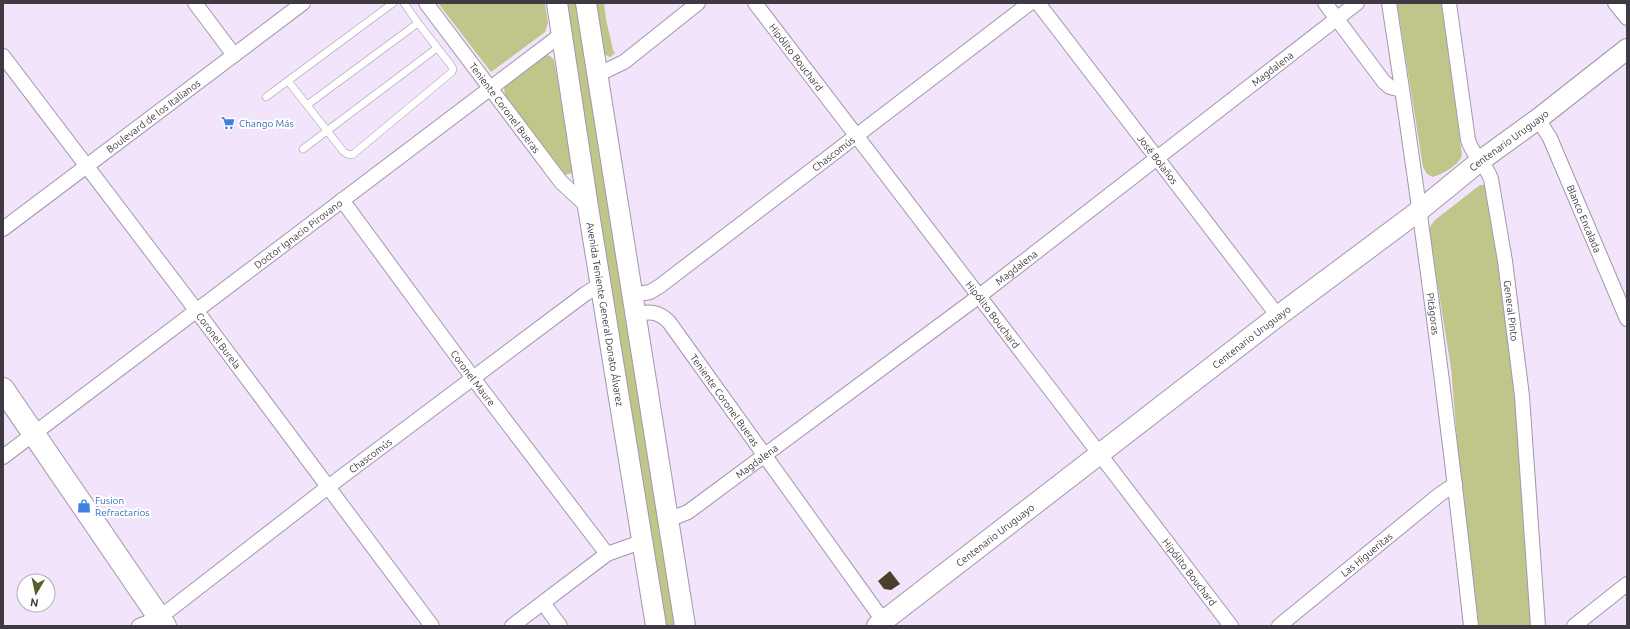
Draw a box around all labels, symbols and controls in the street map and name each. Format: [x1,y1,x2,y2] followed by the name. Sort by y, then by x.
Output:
[767,21,825,93] street label: Hipólito Bouchard
[1249,49,1295,88] street label: Magdalena
[467,60,543,155] street label: Teniente Coronel Bueras
[104,77,202,155] street label: Boulevard de los Italianos
[1467,107,1551,173] street label: Centenario Uruguayo
[220,115,236,131] supermarket icon: Chango Más
[239,118,294,129] place label: Chango Más
[1136,133,1180,186] street label: José Bolaños
[810,134,857,173] street label: Chascomús
[1565,183,1604,254] street label: Blanco Encalada
[252,197,344,271] street label: Doctor Ignacio Pirovano
[585,221,626,407] street label: Avenida Teniente General Donato Álvarez
[993,248,1039,287] street label: Magdalena
[964,279,1022,350] street label: Hipólito Bouchard
[1502,280,1521,342] street label: General Pinto
[1425,292,1442,336] street label: Pitágoras
[1210,303,1293,370] street label: Centenario Uruguayo
[194,310,243,371] street label: Coronel Burela
[449,348,498,408] street label: Coronel Maure
[688,352,762,448] street label: Teniente Coronel Bueras
[347,436,394,475] street label: Chascomús
[733,442,780,480] street label: Magdalena
[95,495,150,518] place label: Fusion Refractarios
[76,498,92,514] shop icon: Fusion Refractarios
[954,501,1036,568] street label: Centenario Uruguayo
[1339,530,1394,579] street label: Las Higueritas
[1161,536,1219,608] street label: Hipólito Bouchard
[16,573,56,613] north arrow
[29,596,39,609] text: N

